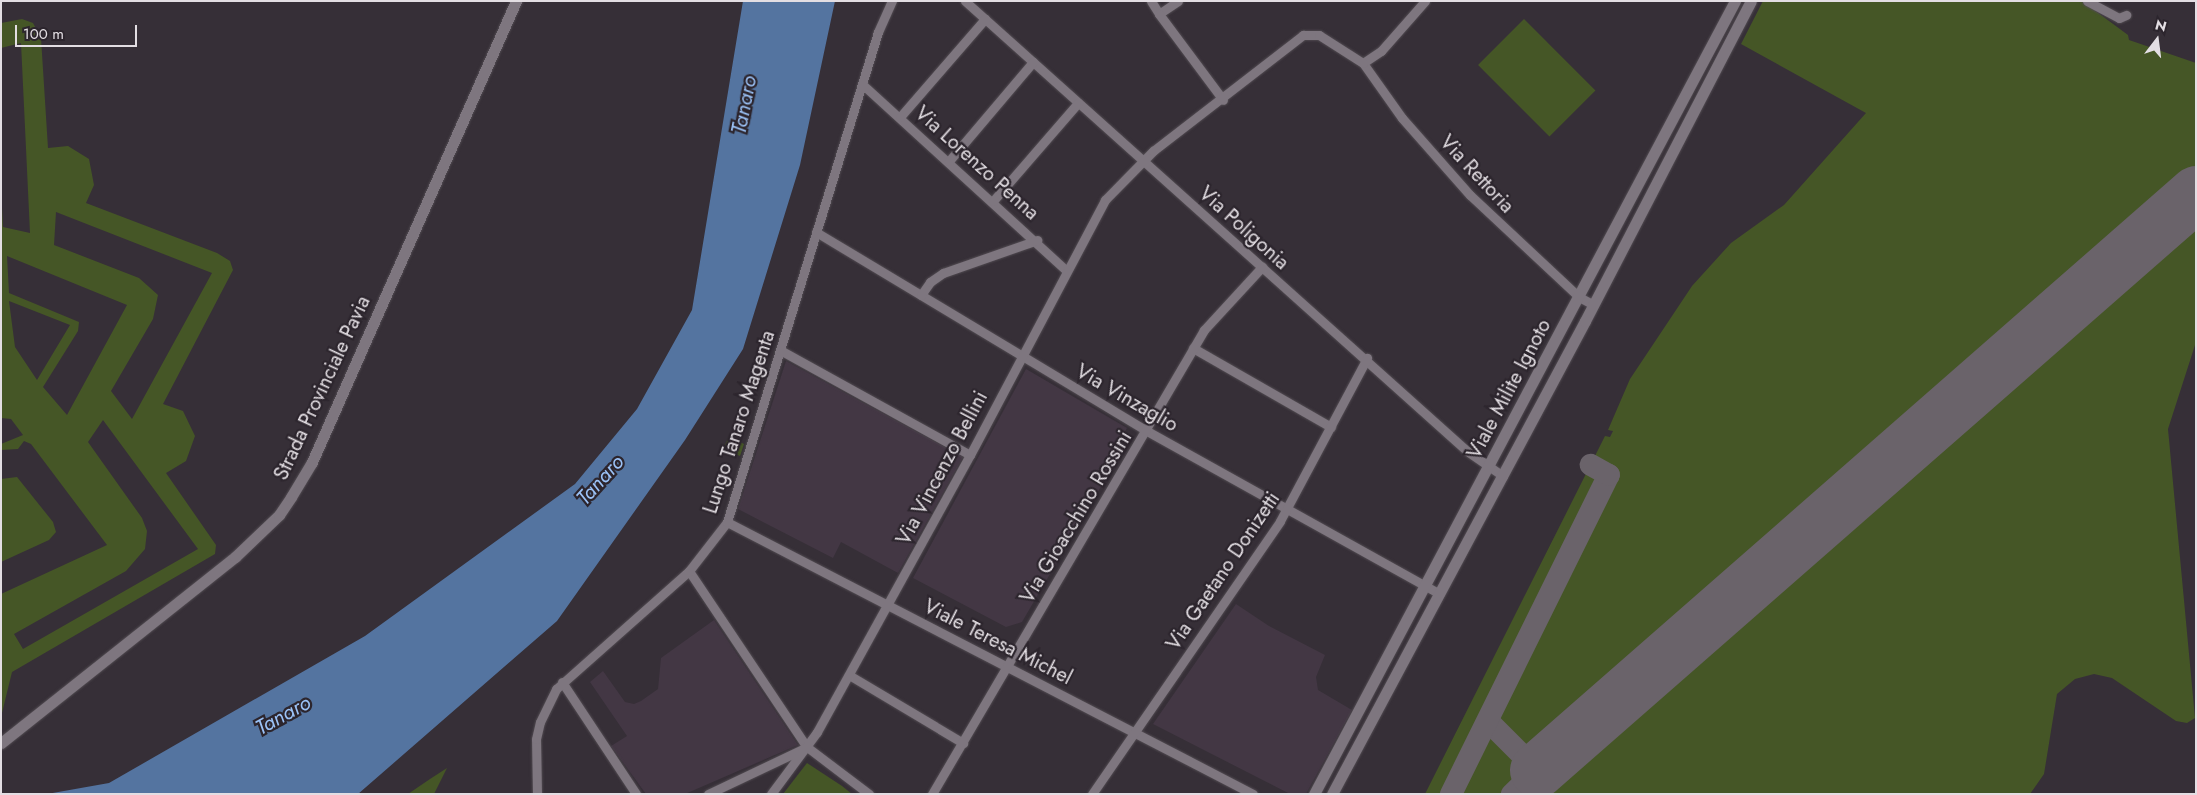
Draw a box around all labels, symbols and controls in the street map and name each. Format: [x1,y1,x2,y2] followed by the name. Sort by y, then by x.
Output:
[2153,14,2169,37] text: N
[18,15,140,47] scale bar
[2132,15,2182,65] north arrow
[23,23,64,45] text: 100 m
[726,74,762,136] water label: Tanaro
[910,101,1044,225] street label: Via Lorenzo Penna
[1435,130,1519,218] street label: Via Rettoria
[1194,181,1294,275] street label: Via Poligonia
[269,292,375,484] street label: Strada Provinciale Pavia
[1462,315,1556,463] street label: Viale Milite Ignoto
[698,328,780,516] street label: Lungo Tanaro Magenta
[1072,359,1182,437] street label: Via Vinzaglio
[891,387,993,549] street label: Via Vincenzo Bellini
[1015,427,1137,607] street label: Via Gioacchino Rossini
[571,450,629,510] water label: Tanaro
[1161,487,1285,655] street label: Via Gaetano Donizetti
[920,594,1076,690] street label: Viale Teresa Michel
[251,690,315,740] water label: Tanaro

